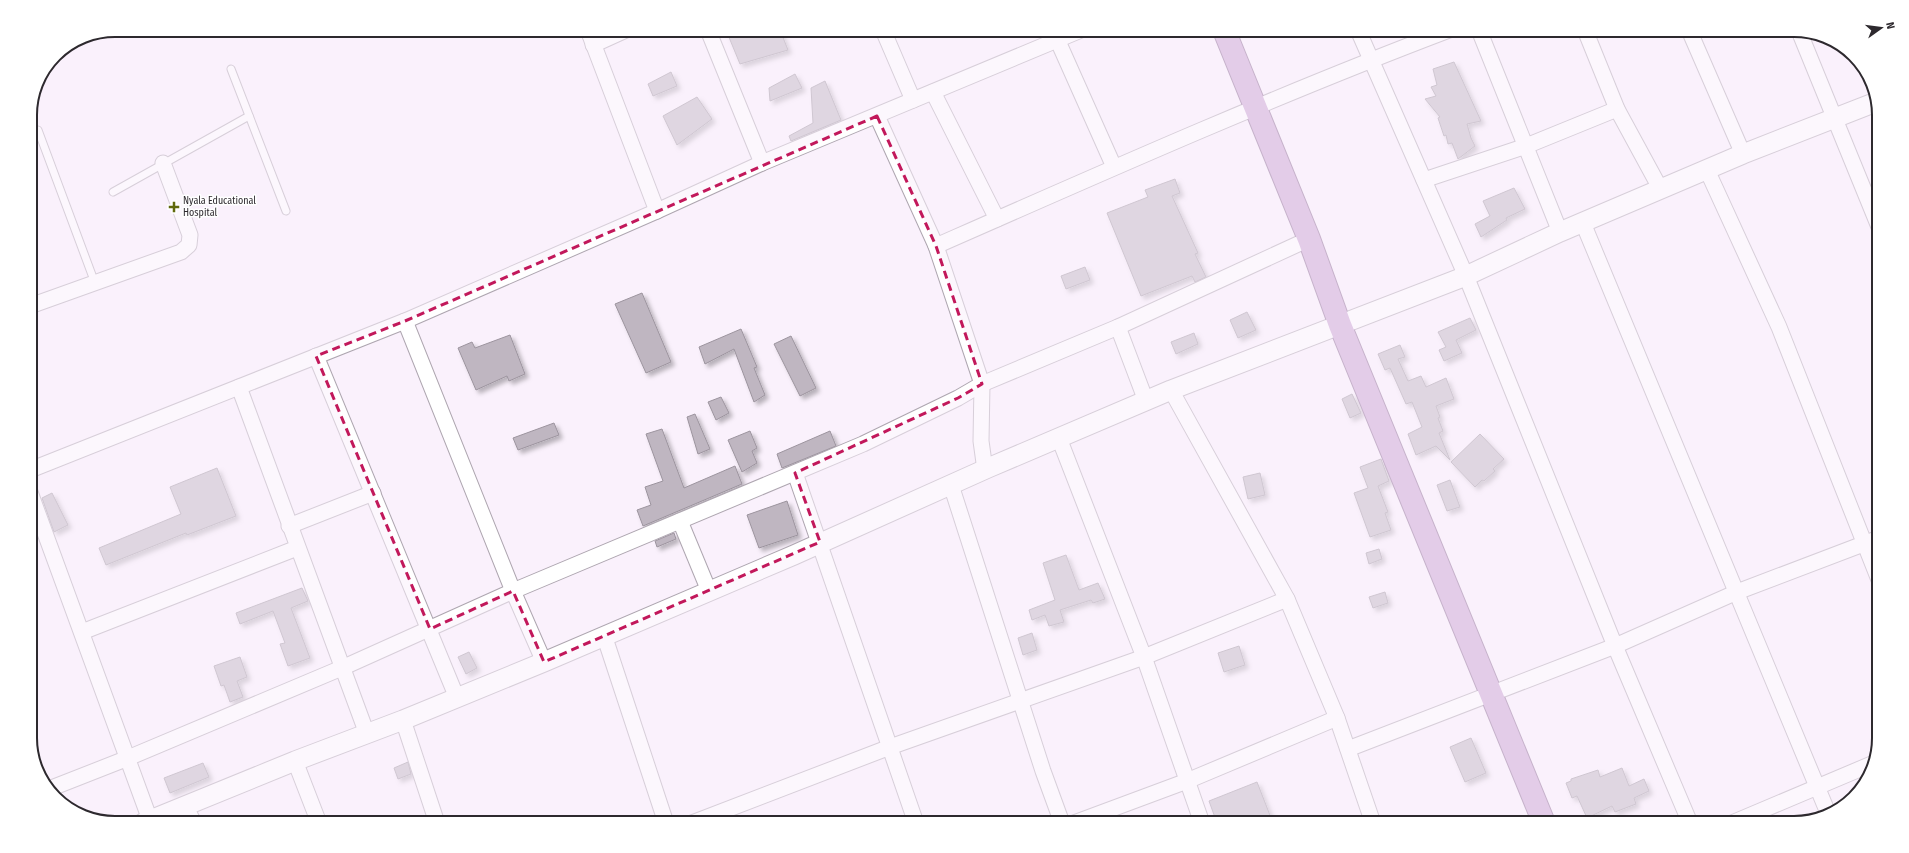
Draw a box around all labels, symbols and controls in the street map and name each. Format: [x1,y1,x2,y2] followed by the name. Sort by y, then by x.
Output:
[1861,8,1901,48] north arrow
[1883,21,1897,30] text: N
[183,195,256,219] place label: Nyala Educational Hospital
[168,201,180,213] marker: Nyala Educational Hospital

